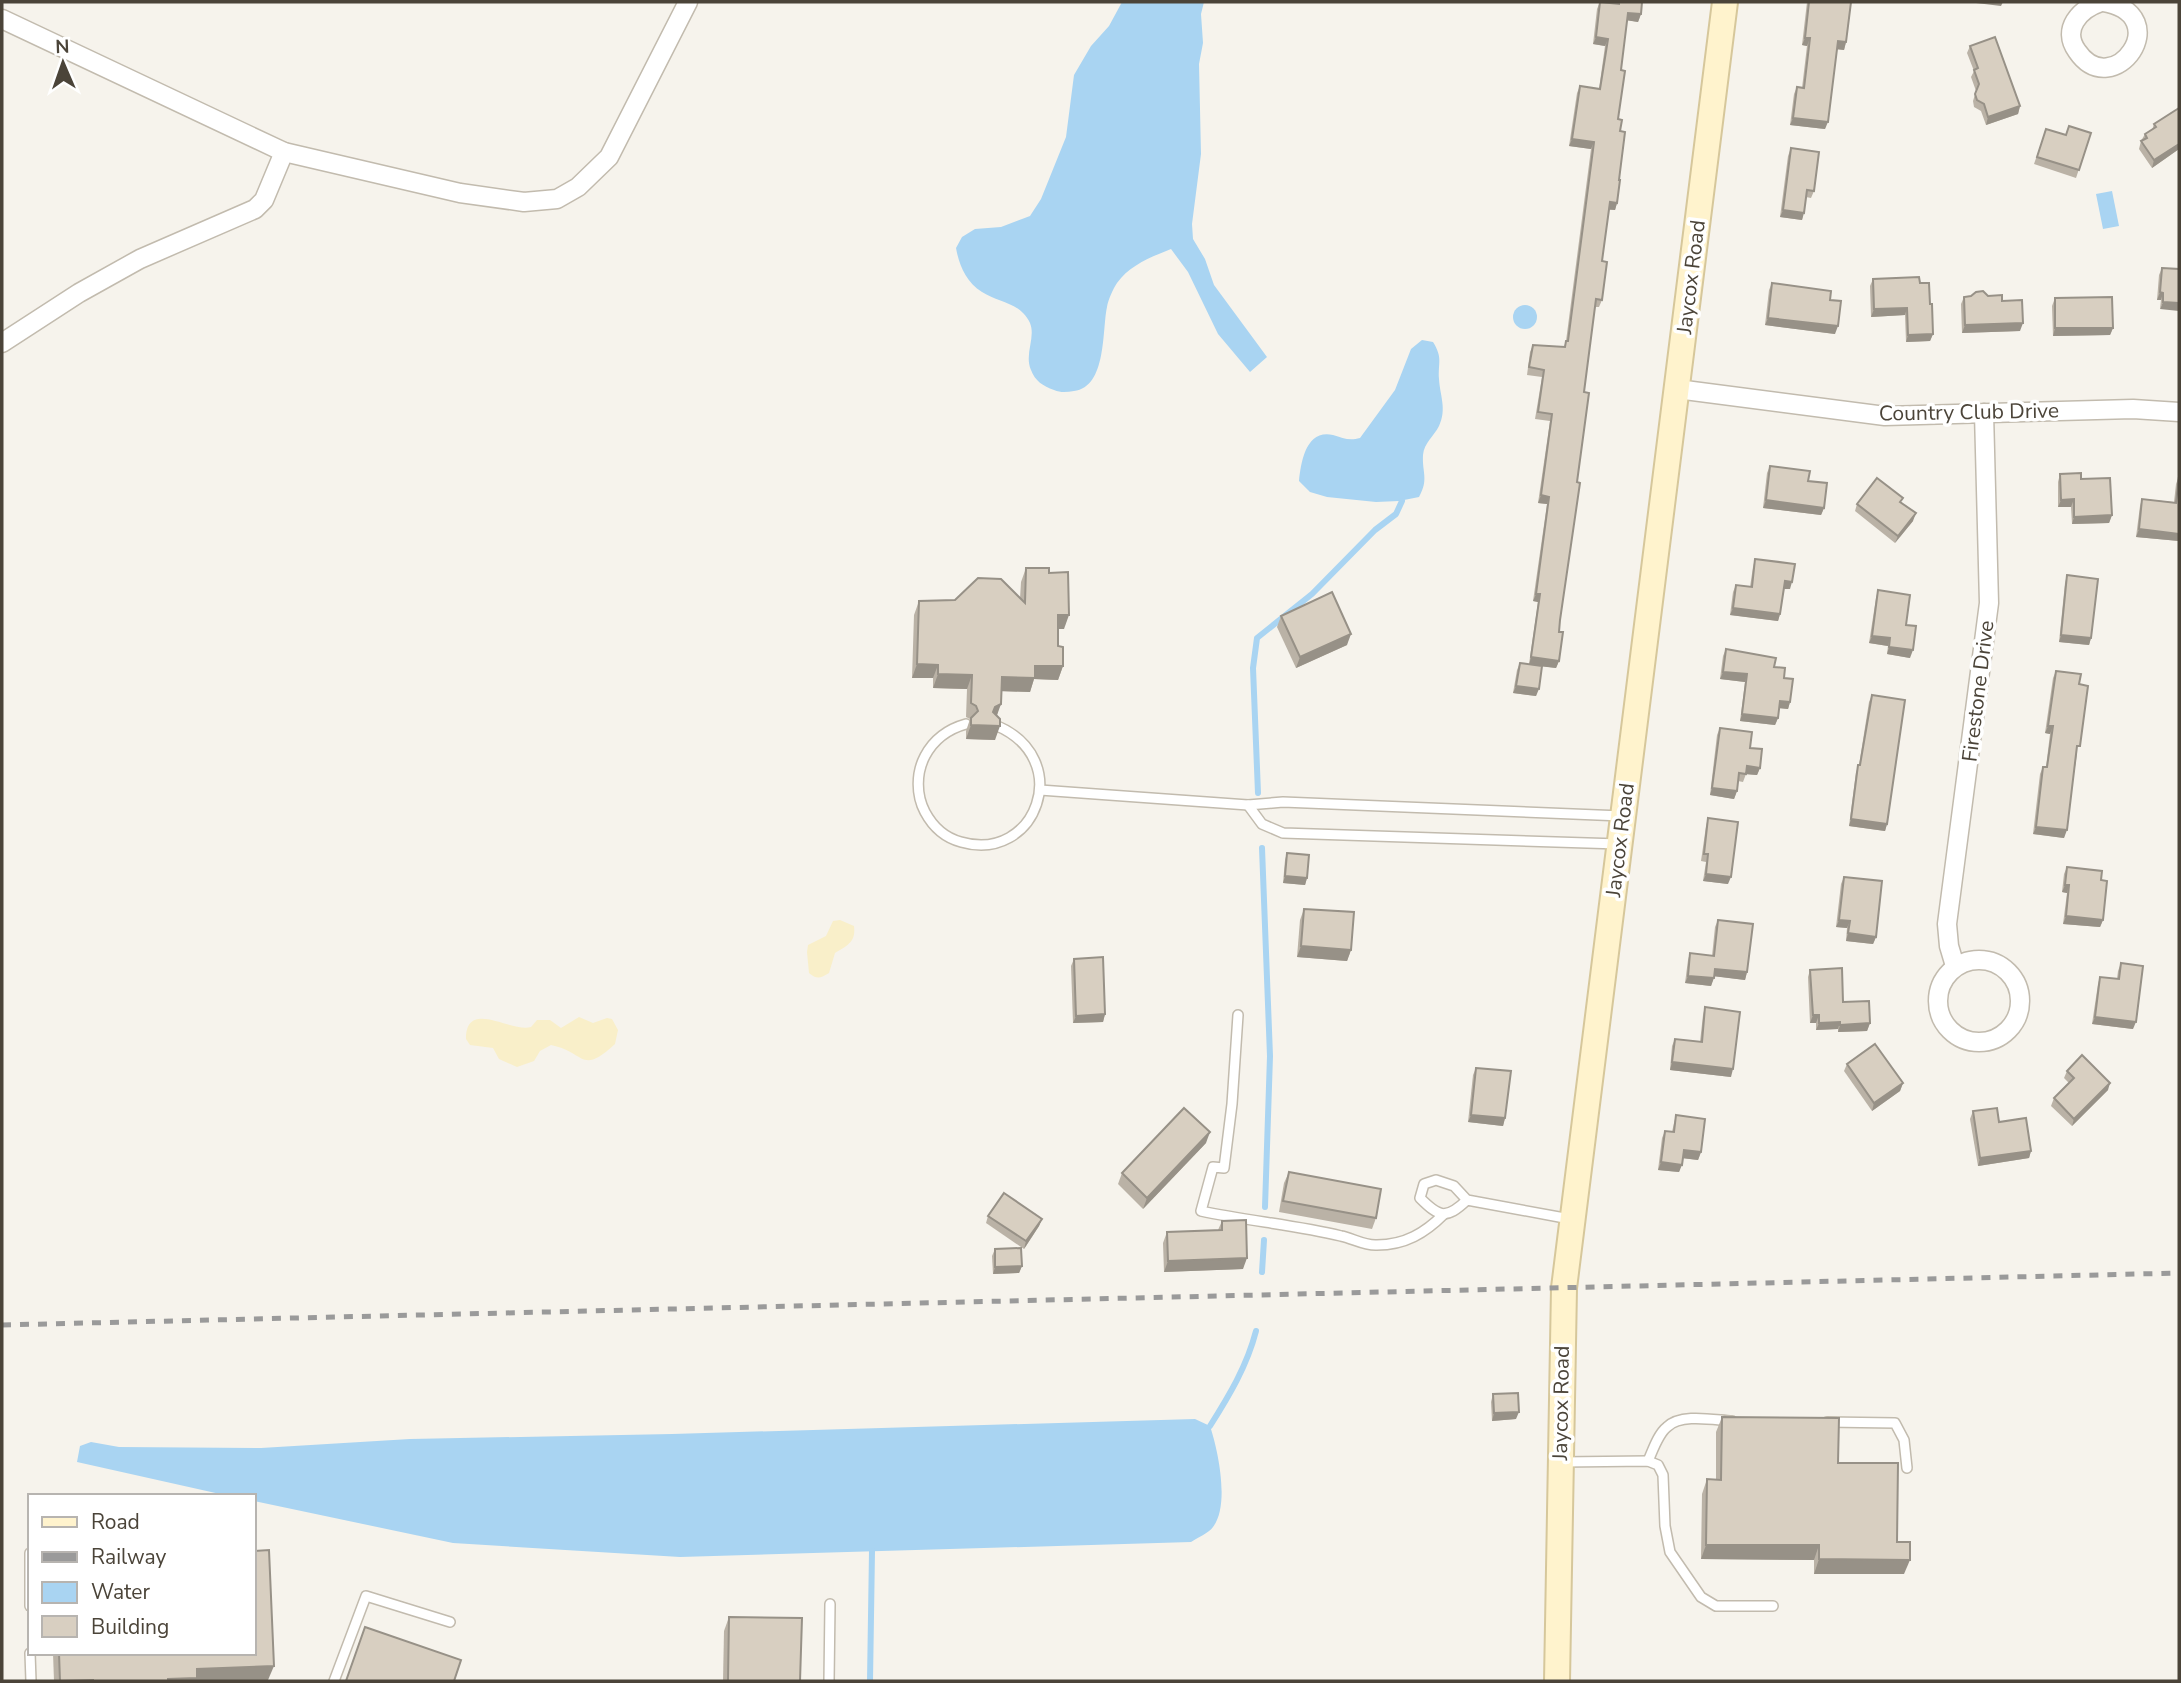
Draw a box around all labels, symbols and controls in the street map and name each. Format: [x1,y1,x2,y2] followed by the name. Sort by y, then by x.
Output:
[28,28,98,98] north arrow
[55,34,70,60] text: N
[1670,218,1712,337] street label: Jaycox Road
[1879,396,2059,428] street label: Country Club Drive
[1955,619,2001,763] street label: Firestone Drive
[1599,781,1641,900] street label: Jaycox Road
[1546,1345,1576,1462] street label: Jaycox Road
[28,1494,256,1655] legend
[91,1508,140,1536] text: Road
[91,1543,166,1571] text: Railway
[91,1578,150,1606] text: Water
[91,1613,169,1641] text: Building

